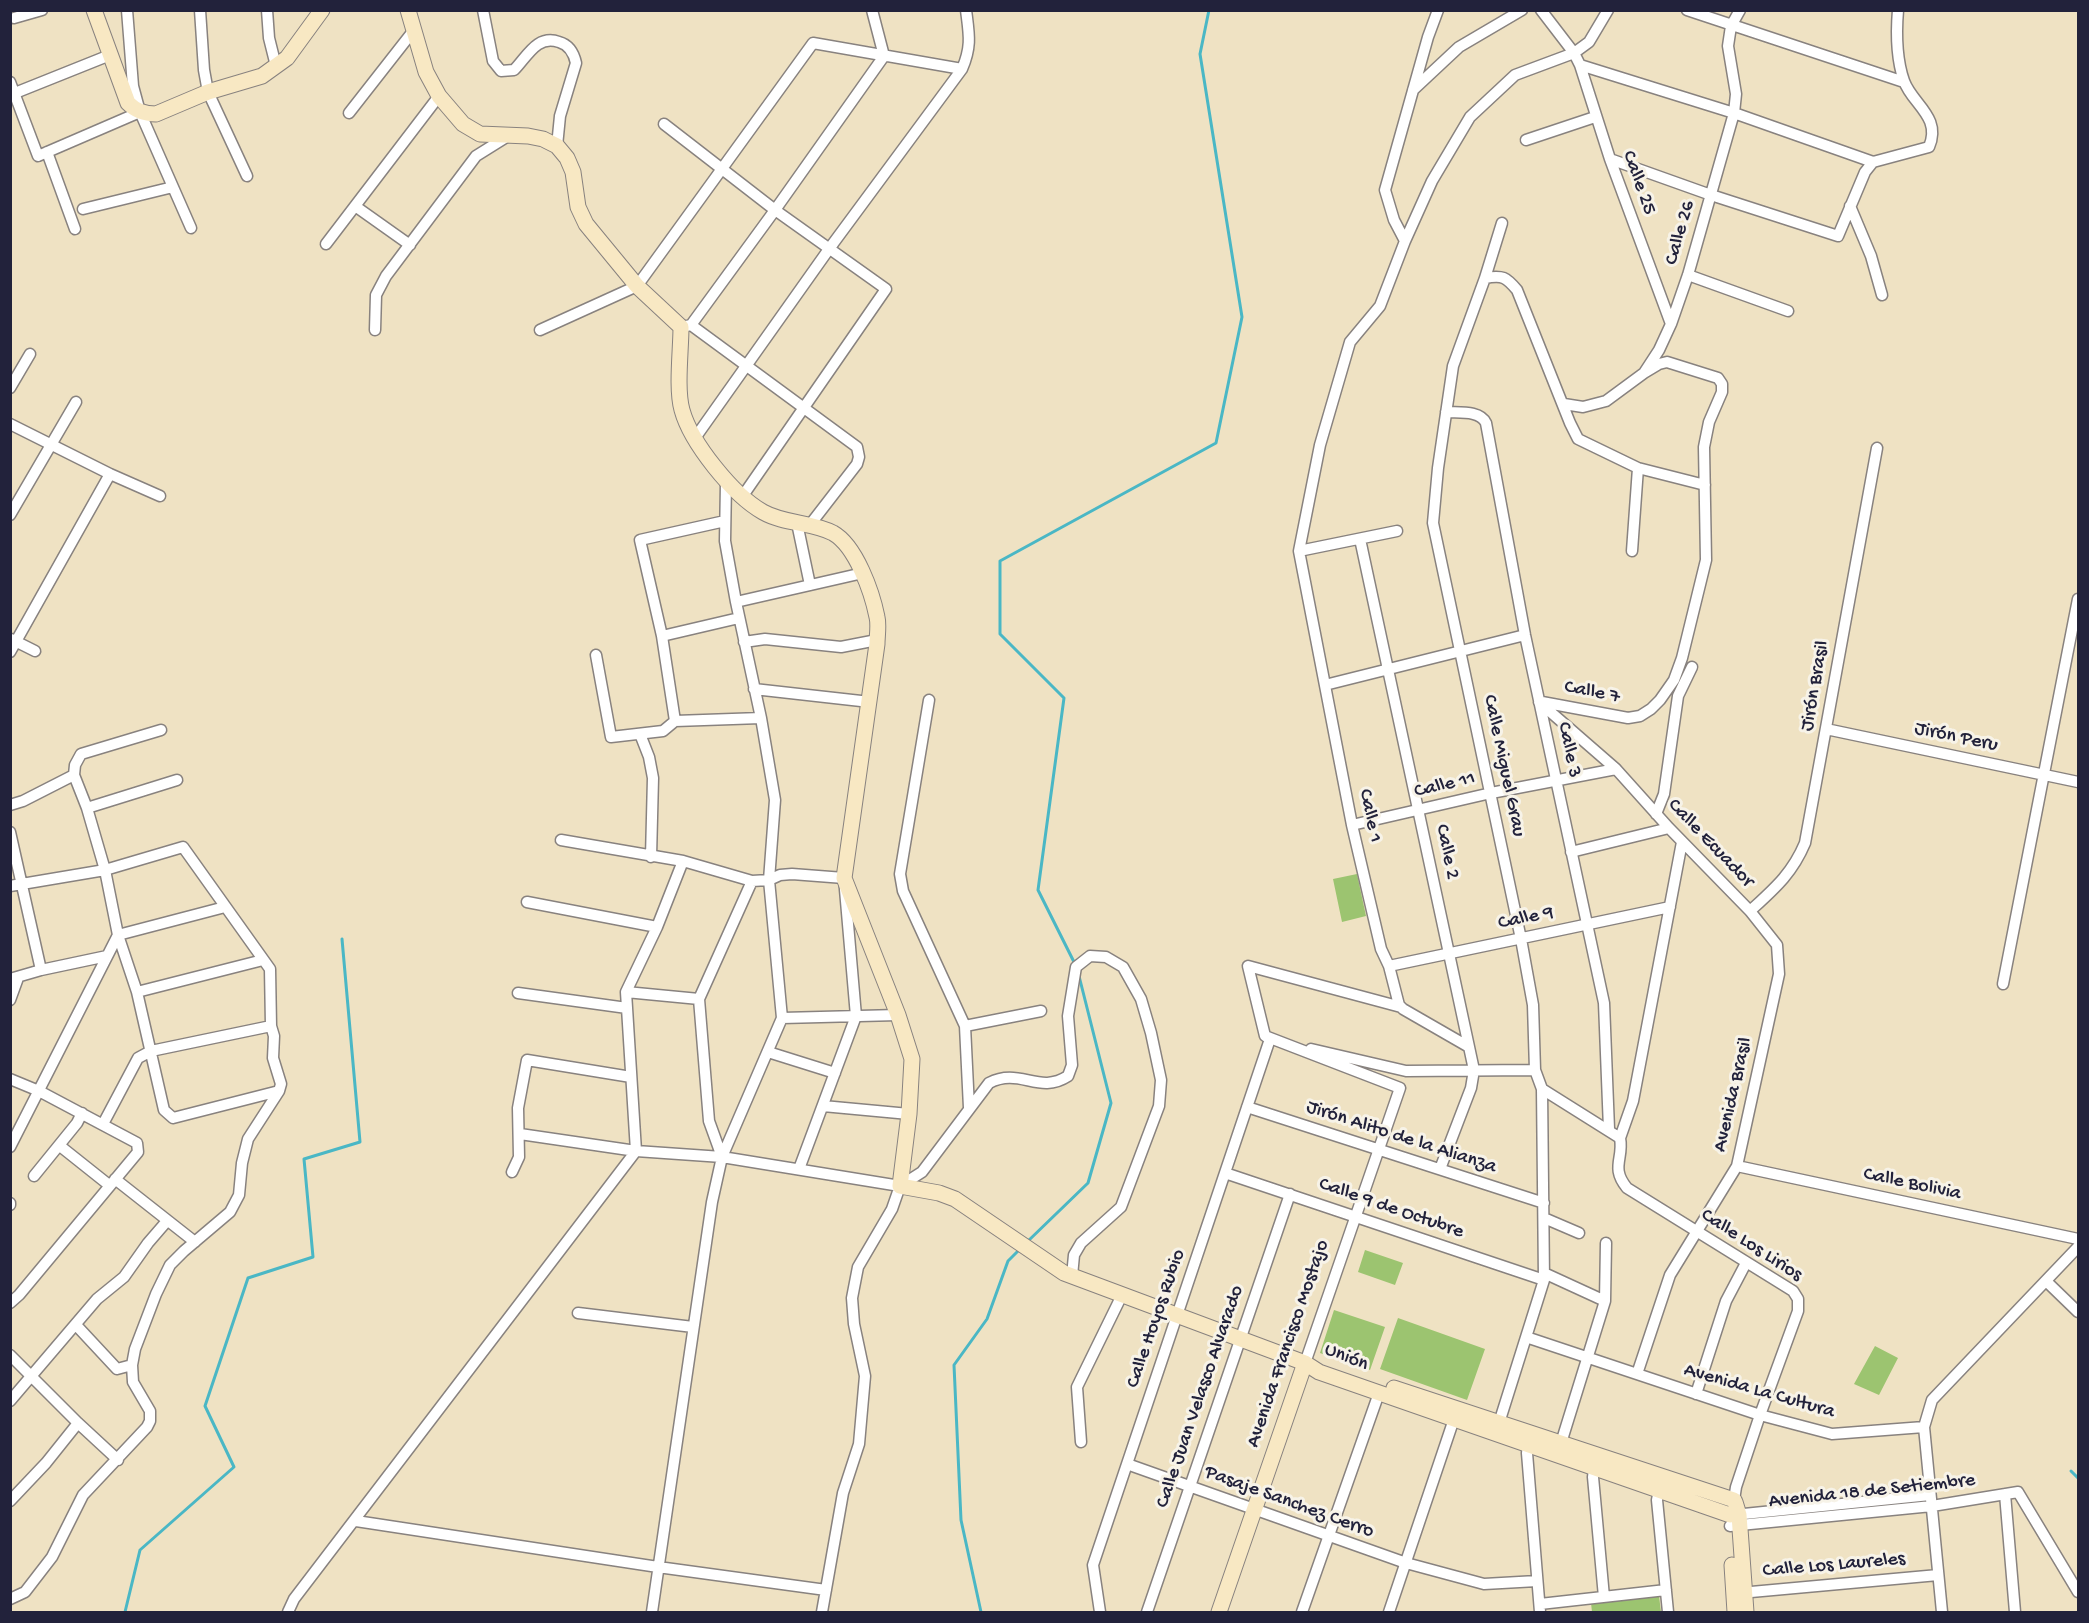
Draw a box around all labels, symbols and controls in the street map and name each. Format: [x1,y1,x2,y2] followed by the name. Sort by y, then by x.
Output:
[1615,148,1661,218] street label: Calle 25
[1660,198,1702,268] street label: Calle 26
[1796,639,1836,733] street label: Jirón Brasil
[1562,676,1622,710] street label: Calle 7
[1476,693,1530,839] street label: Calle Miguel Grau
[1912,717,2000,759] street label: Jirón Peru
[1550,720,1586,780] street label: Calle 3
[1412,767,1478,805] street label: Calle 11
[1352,787,1386,845] street label: Calle 1
[1662,794,1758,894] street label: Calle Ecuador
[1428,822,1464,882] street label: Calle 2
[1496,901,1556,937] street label: Calle 9
[1709,1035,1759,1155] street label: Avenida Brasil
[1303,1096,1499,1180] street label: Jirón Alito de la Alianza
[1861,1163,1963,1207] street label: Calle Bolivia
[1315,1173,1467,1245] street label: Calle 9 de Octubre
[1696,1204,1806,1288] street label: Calle Los Lirios
[1242,1237,1336,1451] street label: Avenida Francisco Mostajo
[1122,1247,1192,1391] street label: Calle Hoyos Rubio
[1152,1283,1250,1511] street label: Calle Juan Velasco Alvarado
[1321,1338,1371,1378] street label: Unión
[1681,1359,1837,1425] street label: Avenida La Cultura
[1201,1461,1377,1545] street label: Pasaje Sanchez Cerro
[1768,1469,1976,1515] street label: Avenida 18 de Setiembre
[1762,1548,1906,1584] street label: Calle Los Laureles

